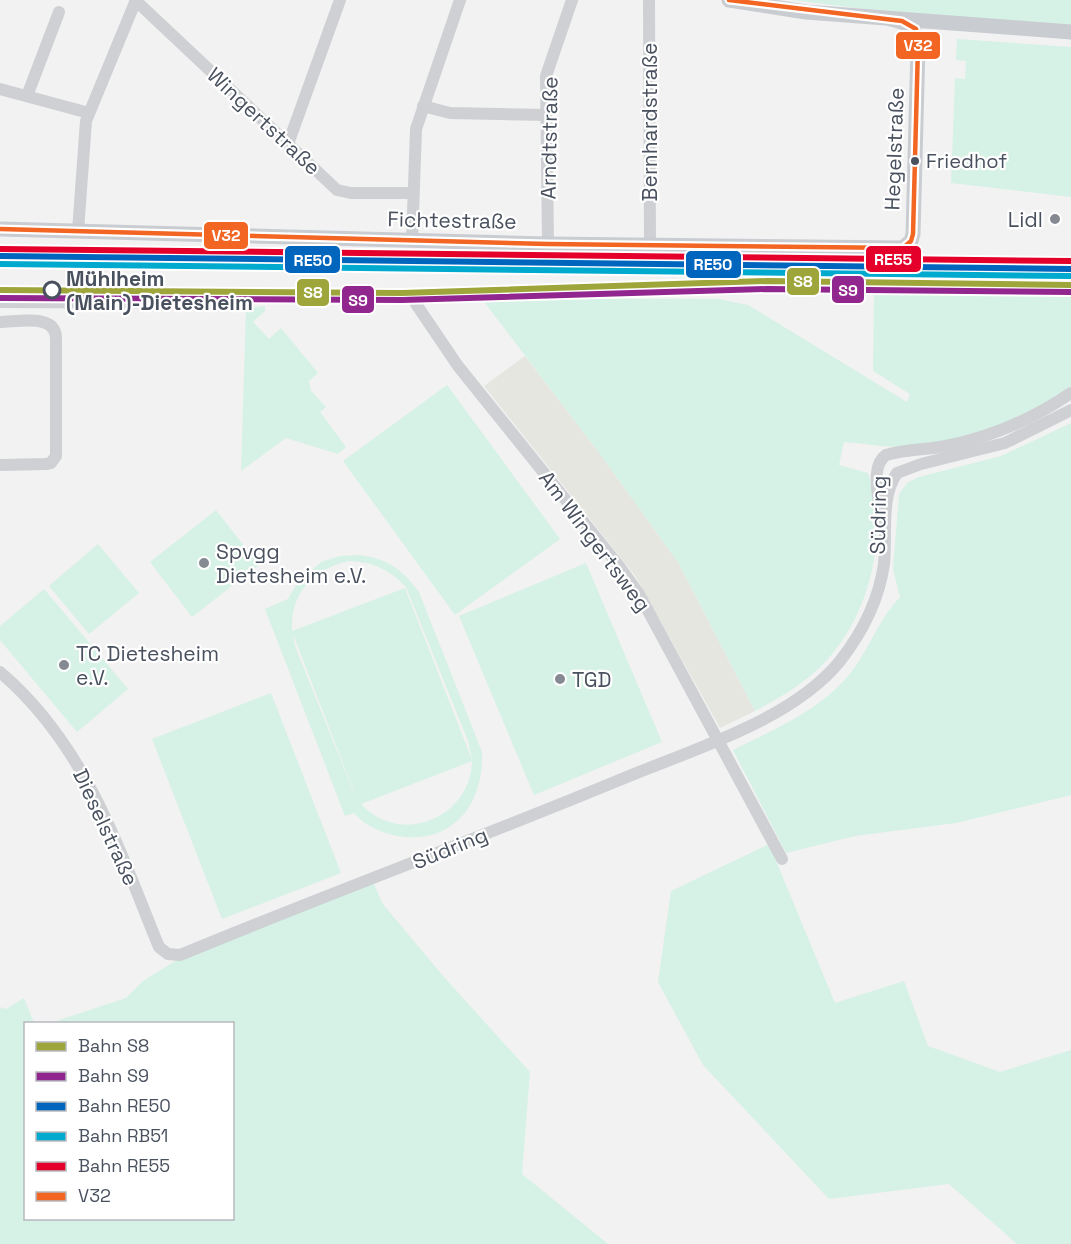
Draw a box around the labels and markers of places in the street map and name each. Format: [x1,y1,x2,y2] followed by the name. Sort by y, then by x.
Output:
[926,148,1007,174] place label: Friedhof
[909,155,921,167] marker: Friedhof
[1008,206,1043,233] place label: Lidl
[1048,212,1062,226] marker: Lidl
[66,265,253,316] place label: Mühlheim (Main)-Dietesheim
[43,281,61,299] marker: Mühlheim (Main)-Dietesheim
[216,538,366,589] place label: Spvgg Dietesheim e.V.
[197,556,211,570] marker: Spvgg Dietesheim e.V.
[76,640,219,691] place label: TC Dietesheim e.V.
[57,658,71,672] marker: TC Dietesheim e.V.
[572,666,611,693] place label: TGD
[553,672,567,686] marker: TGD

